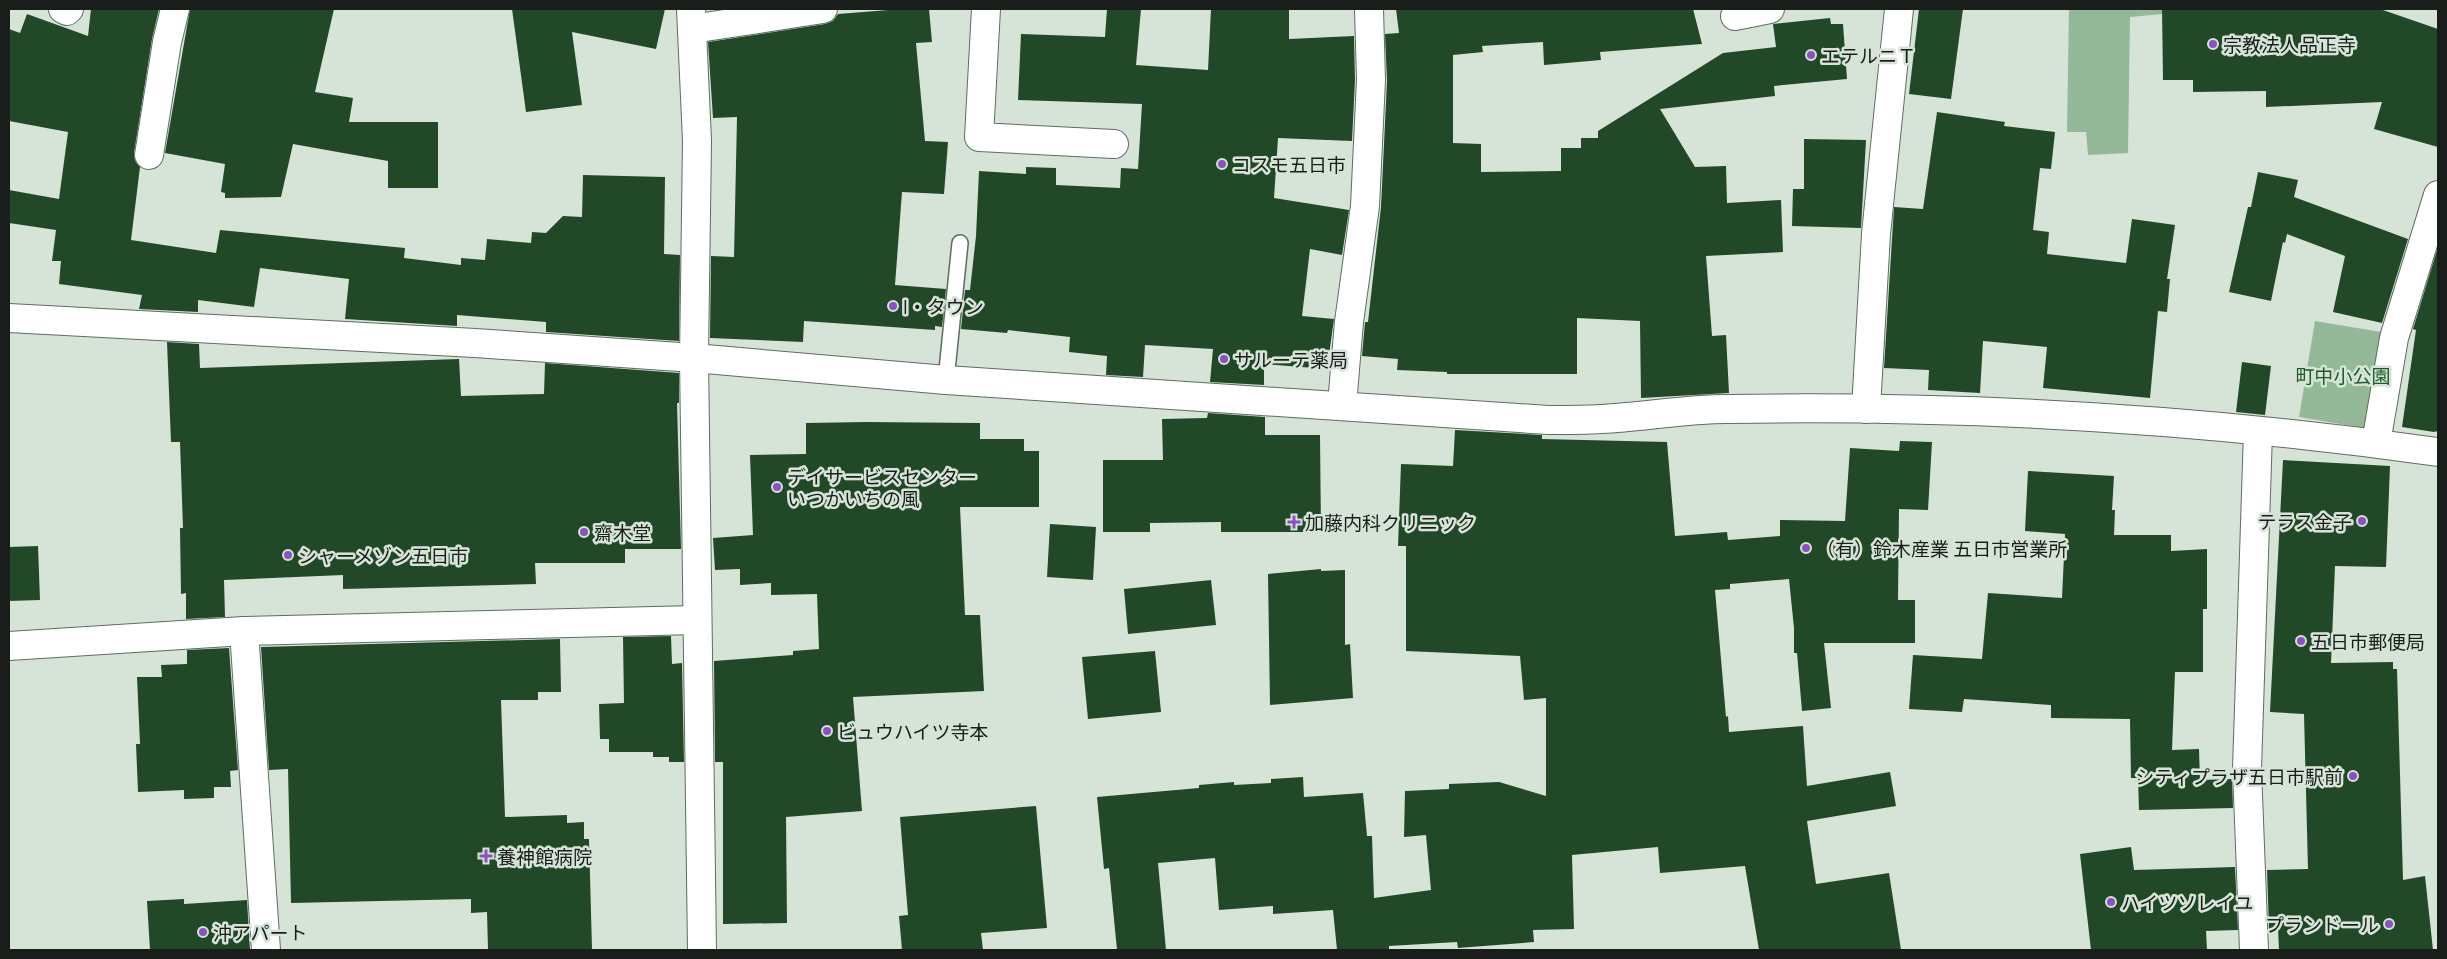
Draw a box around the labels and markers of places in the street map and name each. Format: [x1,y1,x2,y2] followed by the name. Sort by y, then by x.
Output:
[2223,30,2356,59] place label: 宗教法人品正寺
[2207,38,2219,50] marker: 宗教法人品正寺
[1821,41,1916,70] place label: エテルニＴ
[1805,49,1817,61] marker: エテルニＴ
[1232,150,1346,179] place label: コスモ五日市
[1216,158,1228,170] marker: コスモ五日市
[903,292,984,321] place label: I・タウン
[887,300,899,312] marker: I・タウン
[1234,345,1348,374] place label: サルーテ薬局
[1218,353,1230,365] marker: サルーテ薬局
[787,462,977,513] place label: デイサービスセンター いつかいちの風
[771,481,783,493] marker: デイサービスセンター いつかいちの風
[2257,507,2352,536] place label: テラス金子
[1305,508,1476,537] place label: 加藤内科クリニック
[1287,515,1301,529] marker: 加藤内科クリニック
[2356,515,2368,527] marker: テラス金子
[594,518,651,547] place label: 齋木堂
[578,526,590,538] marker: 齋木堂
[1816,534,2067,563] place label: （有）鈴木産業 五日市営業所
[298,541,468,570] place label: シャーメゾン五日市
[1800,542,1812,554] marker: （有）鈴木産業 五日市営業所
[282,549,294,561] marker: シャーメゾン五日市
[2311,627,2425,656] place label: 五日市郵便局
[2295,635,2307,647] marker: 五日市郵便局
[837,717,989,746] place label: ビュウハイツ寺本
[821,725,833,737] marker: ビュウハイツ寺本
[2135,762,2343,791] place label: シティプラザ五日市駅前
[2347,770,2359,782] marker: シティプラザ五日市駅前
[497,842,592,871] place label: 養神館病院
[479,849,493,863] marker: 養神館病院
[2121,888,2253,917] place label: ハイツソレイユ
[2105,896,2117,908] marker: ハイツソレイユ
[2265,910,2379,939] place label: プランドール
[213,918,308,947] place label: 沖アパート
[2383,918,2395,930] marker: プランドール
[197,926,209,938] marker: 沖アパート

